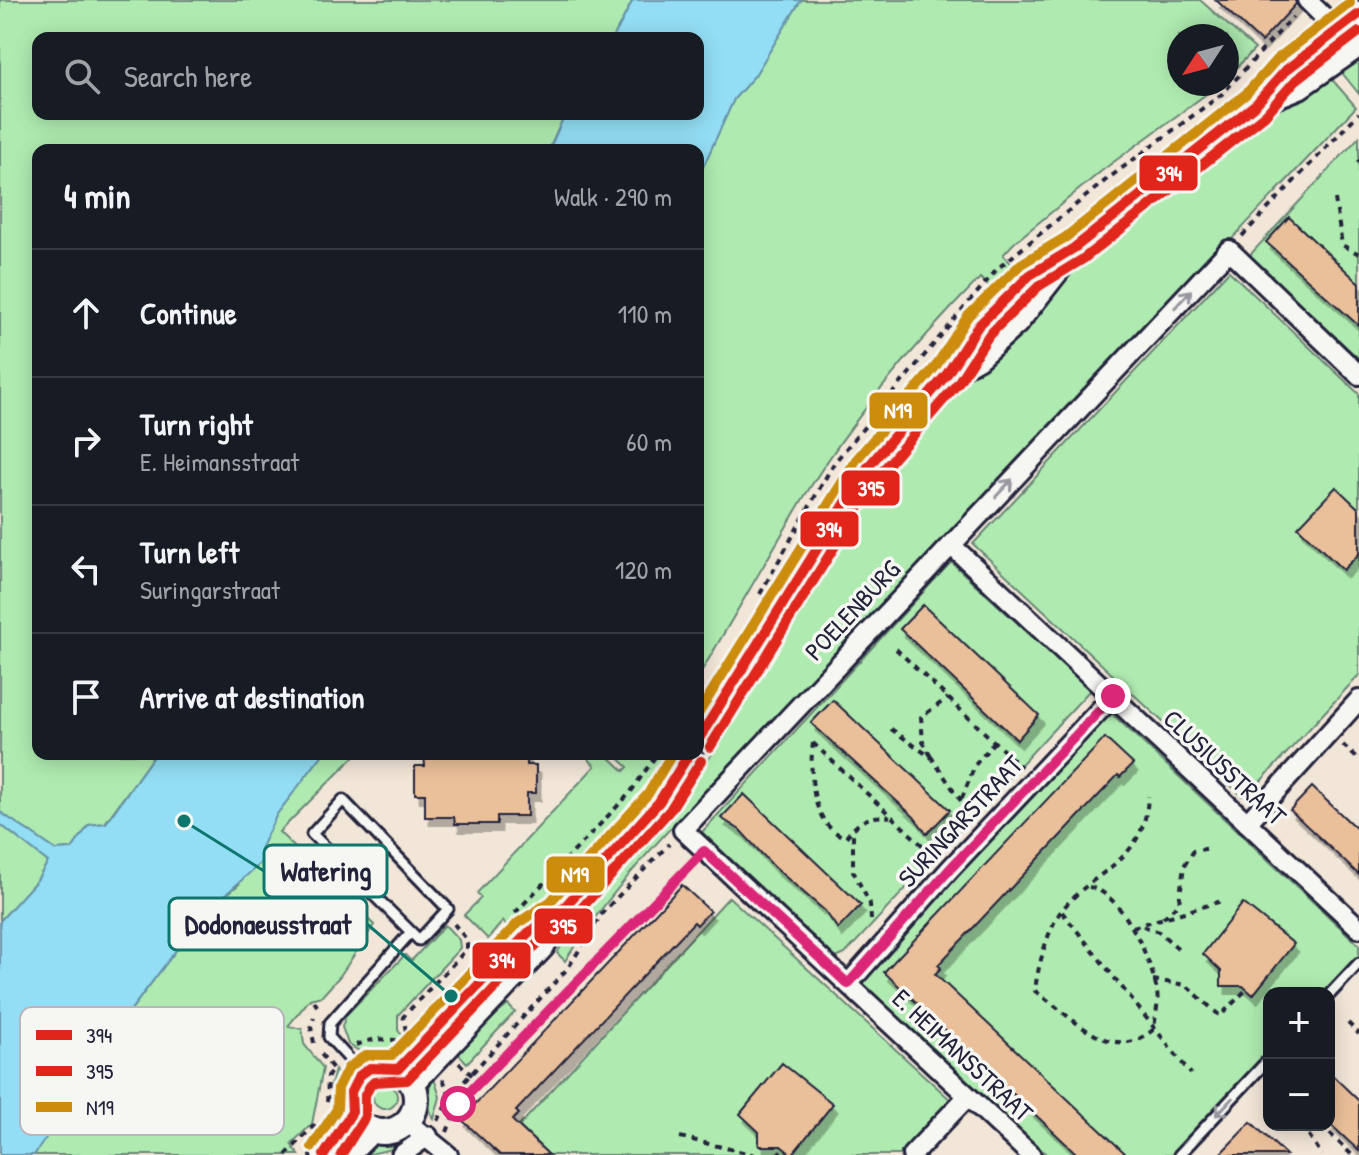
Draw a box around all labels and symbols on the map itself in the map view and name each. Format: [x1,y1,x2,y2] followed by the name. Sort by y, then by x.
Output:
[1167,24,1239,96] north arrow
[1138,154,1199,192] line badge: 394
[1156,158,1182,188] text: 394
[1173,289,1192,309] one-way arrow
[868,391,929,430] line badge: N19
[884,395,912,425] text: N19
[840,469,901,507] line badge: 395
[857,473,885,503] text: 395
[995,478,1014,498] one-way arrow
[799,510,860,548] line badge: 394
[816,514,842,544] text: 394
[797,552,908,668] street label: POELENBURG
[1095,678,1131,714] route end
[1156,701,1295,834] street label: CLUSIUSSTRAAT
[890,747,1031,895] street label: SURINGARSTRAAT
[264,845,387,897] callout: Watering
[280,852,372,891] text: Watering
[545,855,606,894] line badge: N19
[561,859,589,889] text: N19
[169,898,367,950] callout: Dodonaeusstraat
[185,905,353,943] text: Dodonaeusstraat
[533,907,594,945] line badge: 395
[549,911,577,941] text: 395
[471,941,532,980] line badge: 394
[489,945,515,975] text: 394
[885,981,1041,1130] street label: E. HEIMANSSTRAAT
[20,1007,284,1135] legend
[86,1020,112,1050] text: 394
[86,1056,113,1086] text: 395
[440,1086,476,1122] route start
[86,1092,114,1122] text: N19
[1215,1097,1234,1117] one-way arrow

